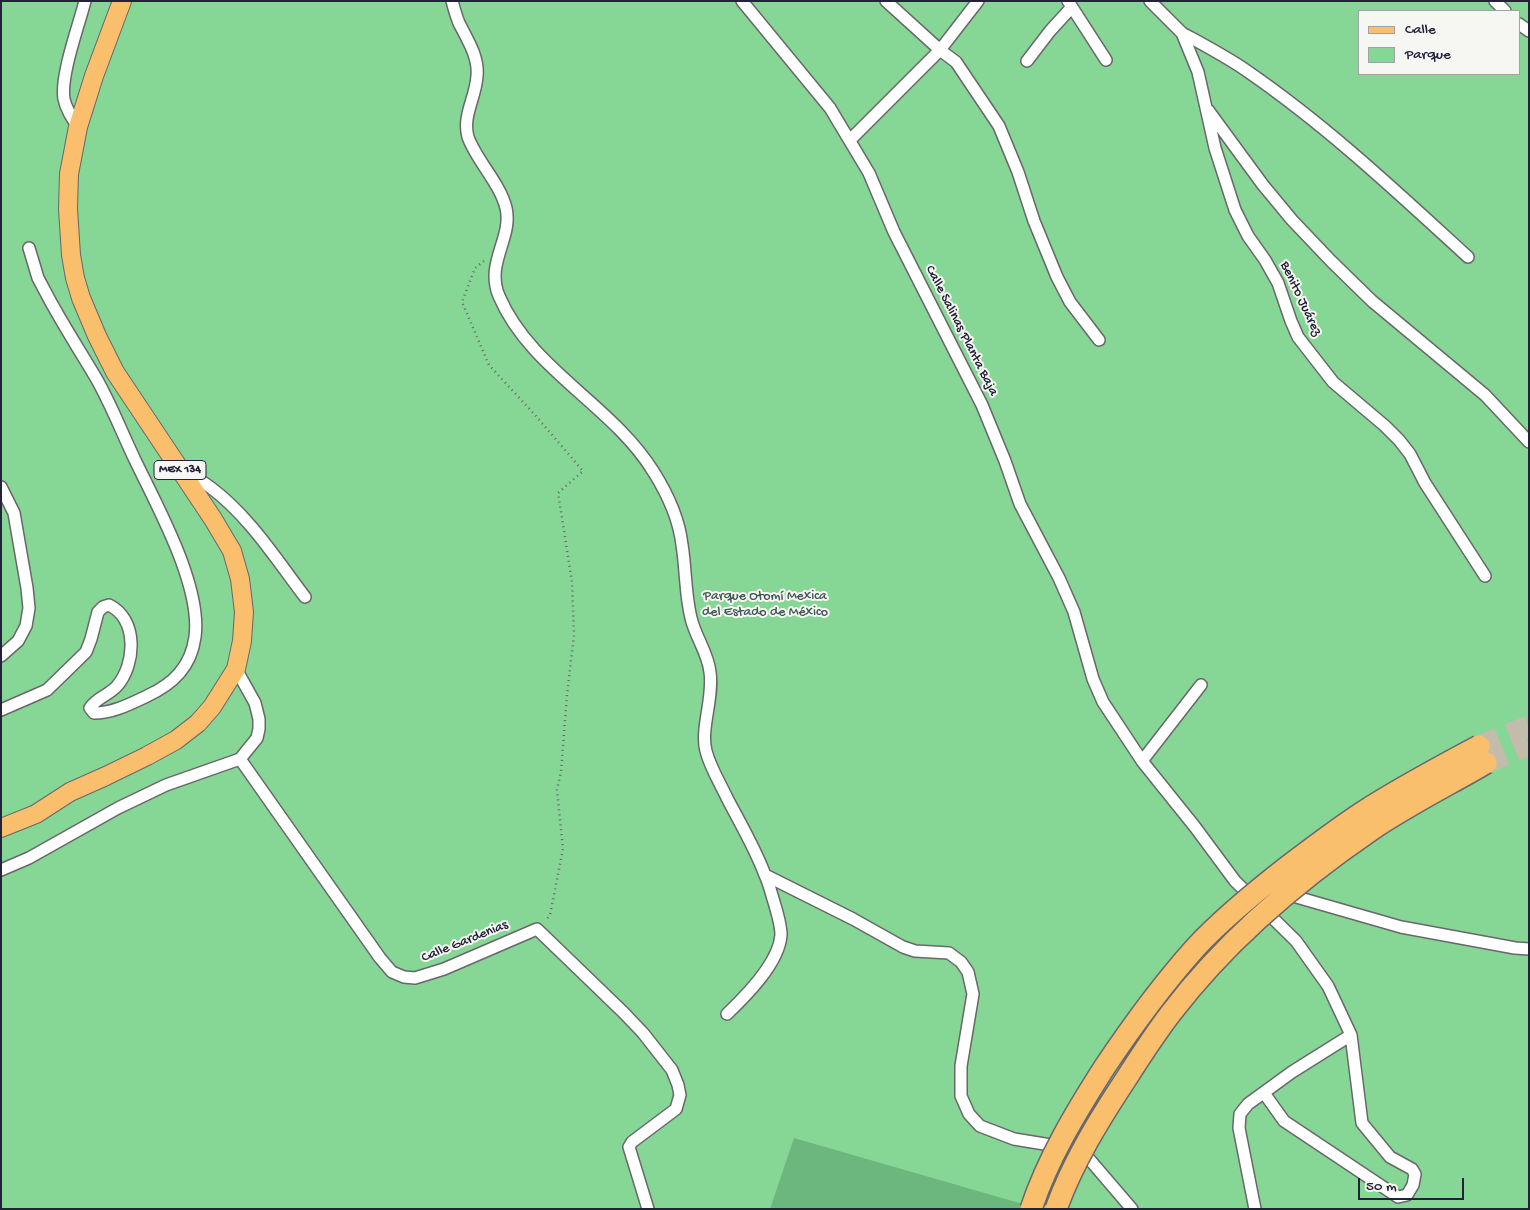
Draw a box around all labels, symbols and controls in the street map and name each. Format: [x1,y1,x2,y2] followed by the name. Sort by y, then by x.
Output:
[1358,10,1520,75] legend
[1405,21,1436,39] text: Calle
[1405,46,1451,64] text: Parque
[1275,259,1325,339] street label: Benito Juárez
[921,263,1001,399] street label: Calle Salinas Planta Baja
[154,460,206,480] road number: MEX 134
[702,589,828,622] park label: Parque Otomí Mexica del Estado de México
[419,917,511,967] street label: Calle Gardenias
[1360,1168,1466,1200] scale bar
[1366,1178,1397,1196] text: 50 m

